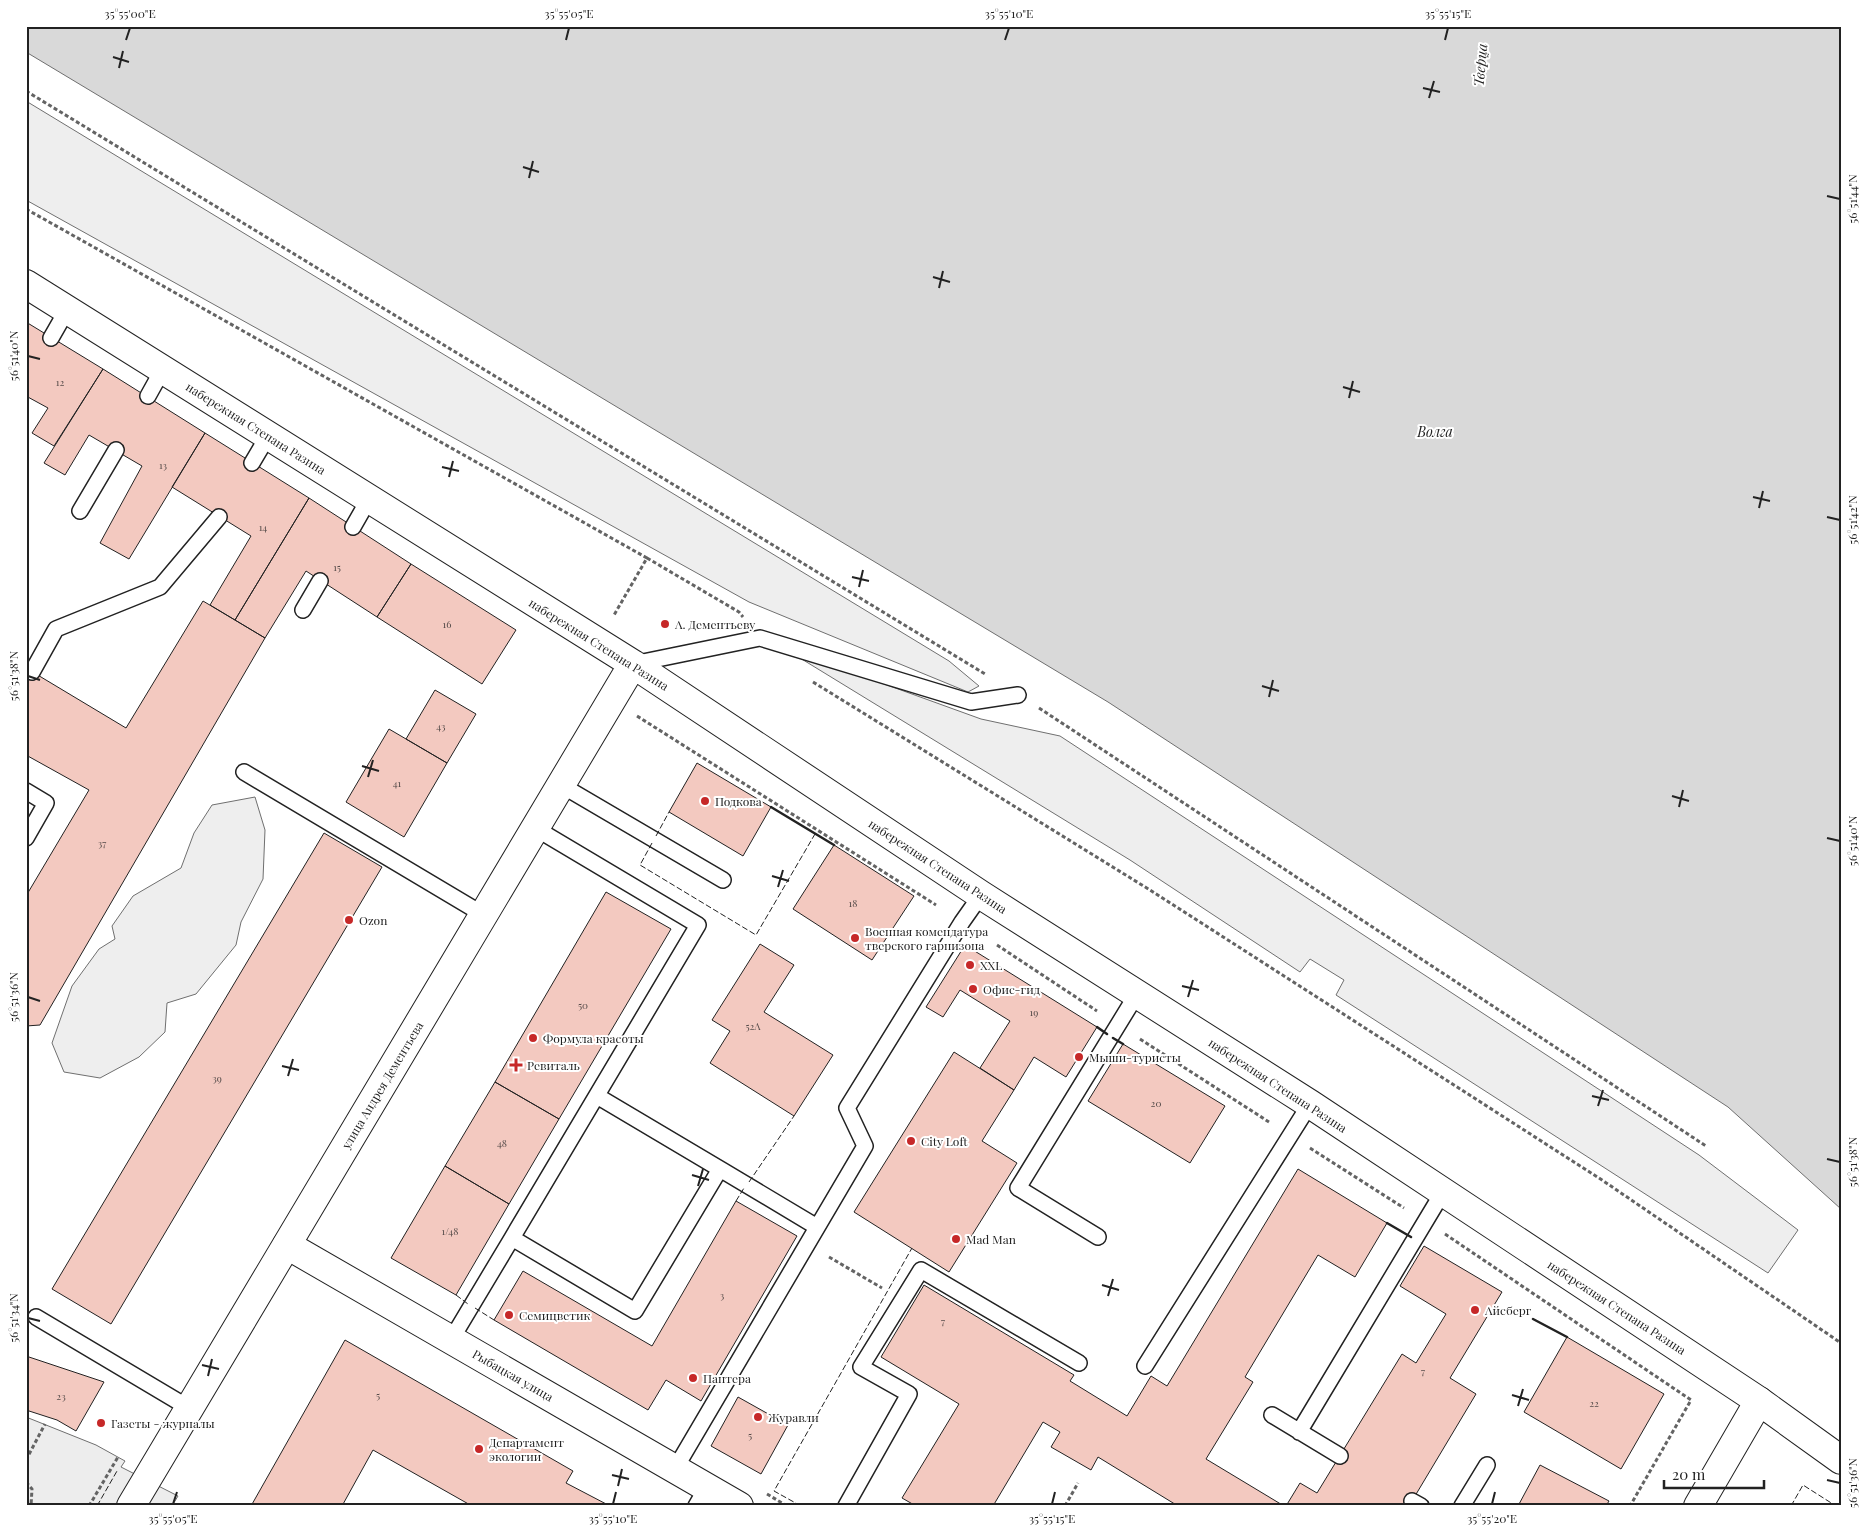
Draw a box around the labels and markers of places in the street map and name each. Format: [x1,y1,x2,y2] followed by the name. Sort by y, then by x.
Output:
[674,616,755,632] place label: А. Дементьеву
[659,618,671,630] marker: А. Дементьеву
[715,793,762,809] place label: Подкова
[699,795,711,807] marker: Подкова
[359,912,387,928] place label: Ozon
[343,914,355,926] marker: Ozon
[865,923,988,953] place label: Военная комендатура тверского гарнизона
[849,932,861,944] marker: Военная комендатура тверского гарнизона
[980,957,1002,973] place label: XXL
[964,959,976,971] marker: XXL
[983,981,1041,997] place label: Офис-гид
[967,983,979,995] marker: Офис-гид
[543,1030,644,1046] place label: Формула красоты
[527,1032,539,1044] marker: Формула красоты
[1089,1049,1181,1065] place label: Мыши-туристы
[1073,1051,1085,1063] marker: Мыши-туристы
[527,1057,580,1073] place label: Ревиталь
[509,1058,523,1072] marker: Ревиталь
[921,1133,968,1149] place label: City Loft
[905,1135,917,1147] marker: City Loft
[966,1231,1016,1247] place label: Mad Man
[950,1233,962,1245] marker: Mad Man
[1484,1302,1532,1318] place label: Айсберг
[1469,1304,1481,1316] marker: Айсберг
[519,1307,591,1323] place label: Семицветик
[503,1309,515,1321] marker: Семицветик
[703,1370,751,1386] place label: Пантера
[687,1372,699,1384] marker: Пантера
[768,1409,819,1425] place label: Журавли
[752,1411,764,1423] marker: Журавли
[111,1415,215,1431] place label: Газеты - журналы
[95,1417,107,1429] marker: Газеты - журналы
[489,1434,564,1464] place label: Департамент экологии
[473,1443,485,1455] marker: Департамент экологии

